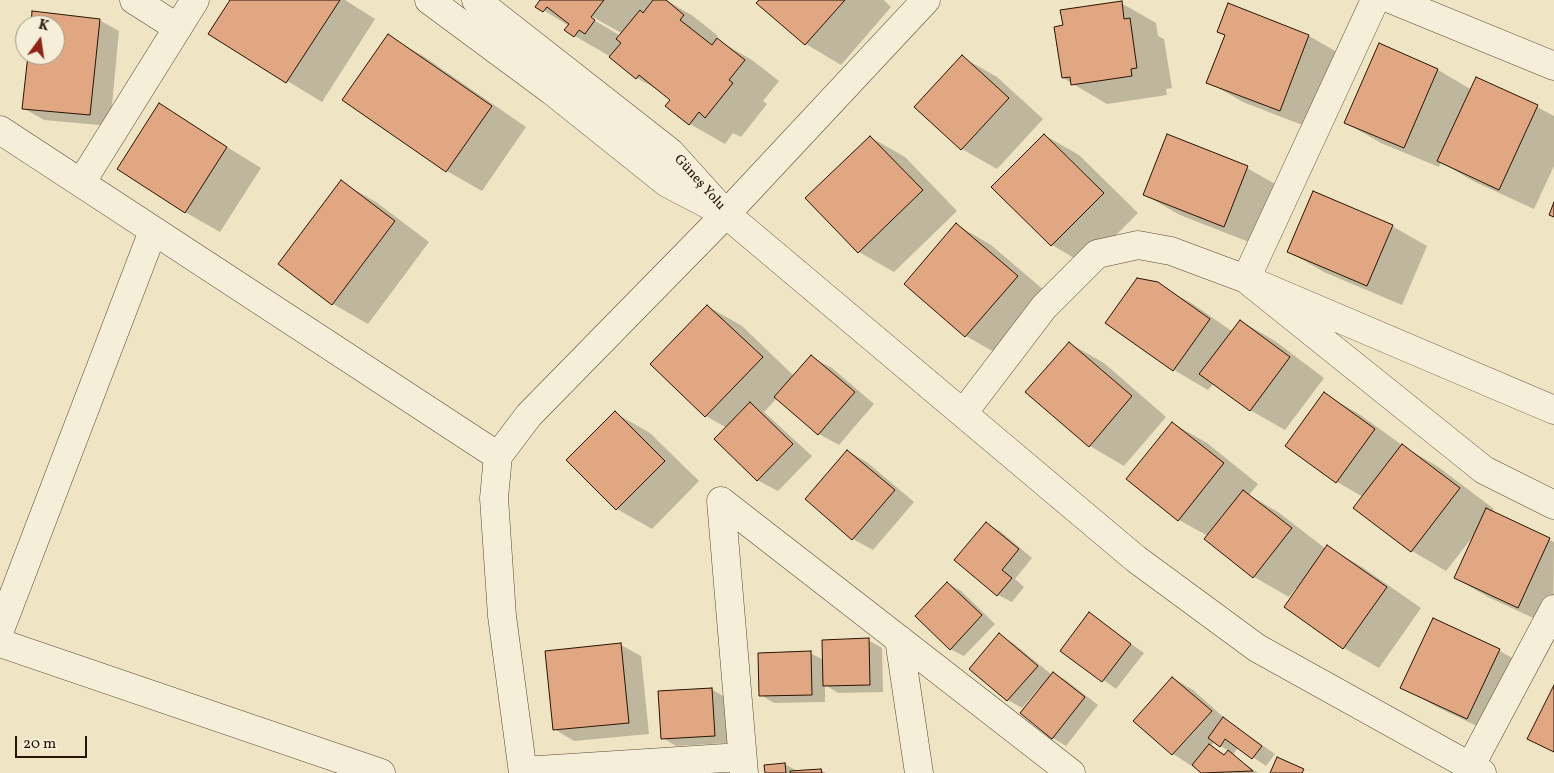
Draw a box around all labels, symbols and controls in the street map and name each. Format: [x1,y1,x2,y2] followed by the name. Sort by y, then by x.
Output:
[15,15,65,65] north arrow
[36,15,51,36] text: K
[670,152,728,214] street label: Güneş Yolu
[18,726,90,758] scale bar
[23,734,56,755] text: 20 m

